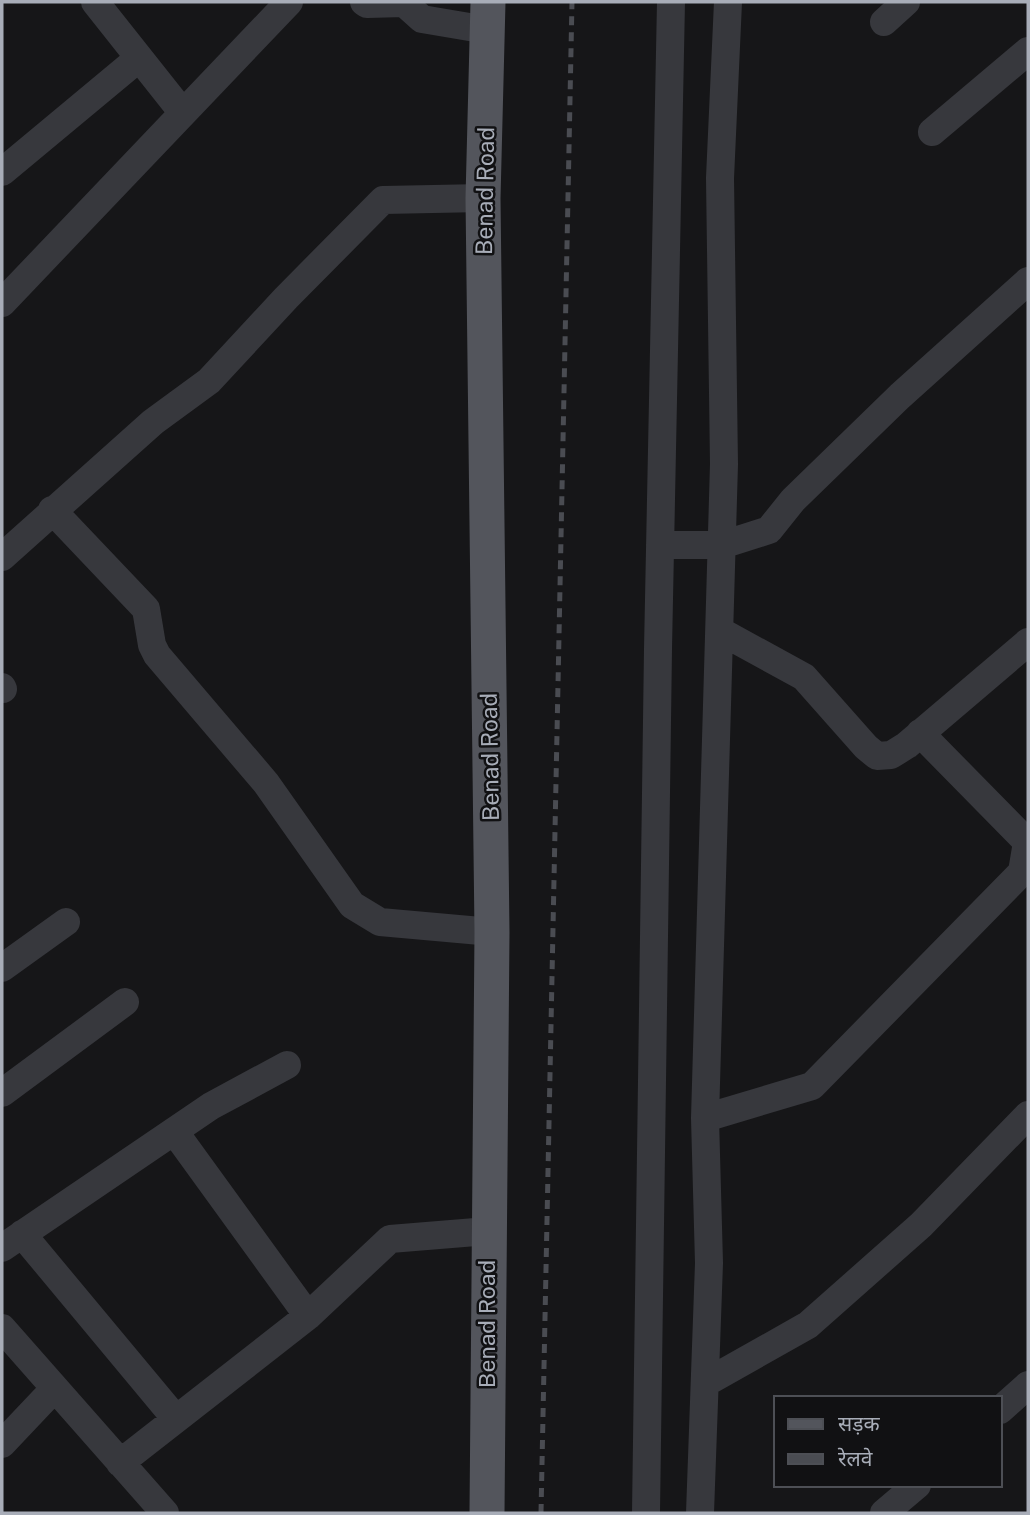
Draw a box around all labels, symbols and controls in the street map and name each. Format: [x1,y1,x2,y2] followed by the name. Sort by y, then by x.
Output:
[470,127,499,255] street label: Benad Road
[475,693,504,821] street label: Benad Road
[473,1260,500,1388] street label: Benad Road
[774,1396,1002,1487] legend
[838,1411,880,1436] text: सड़क
[837,1446,873,1471] text: रेलवे

